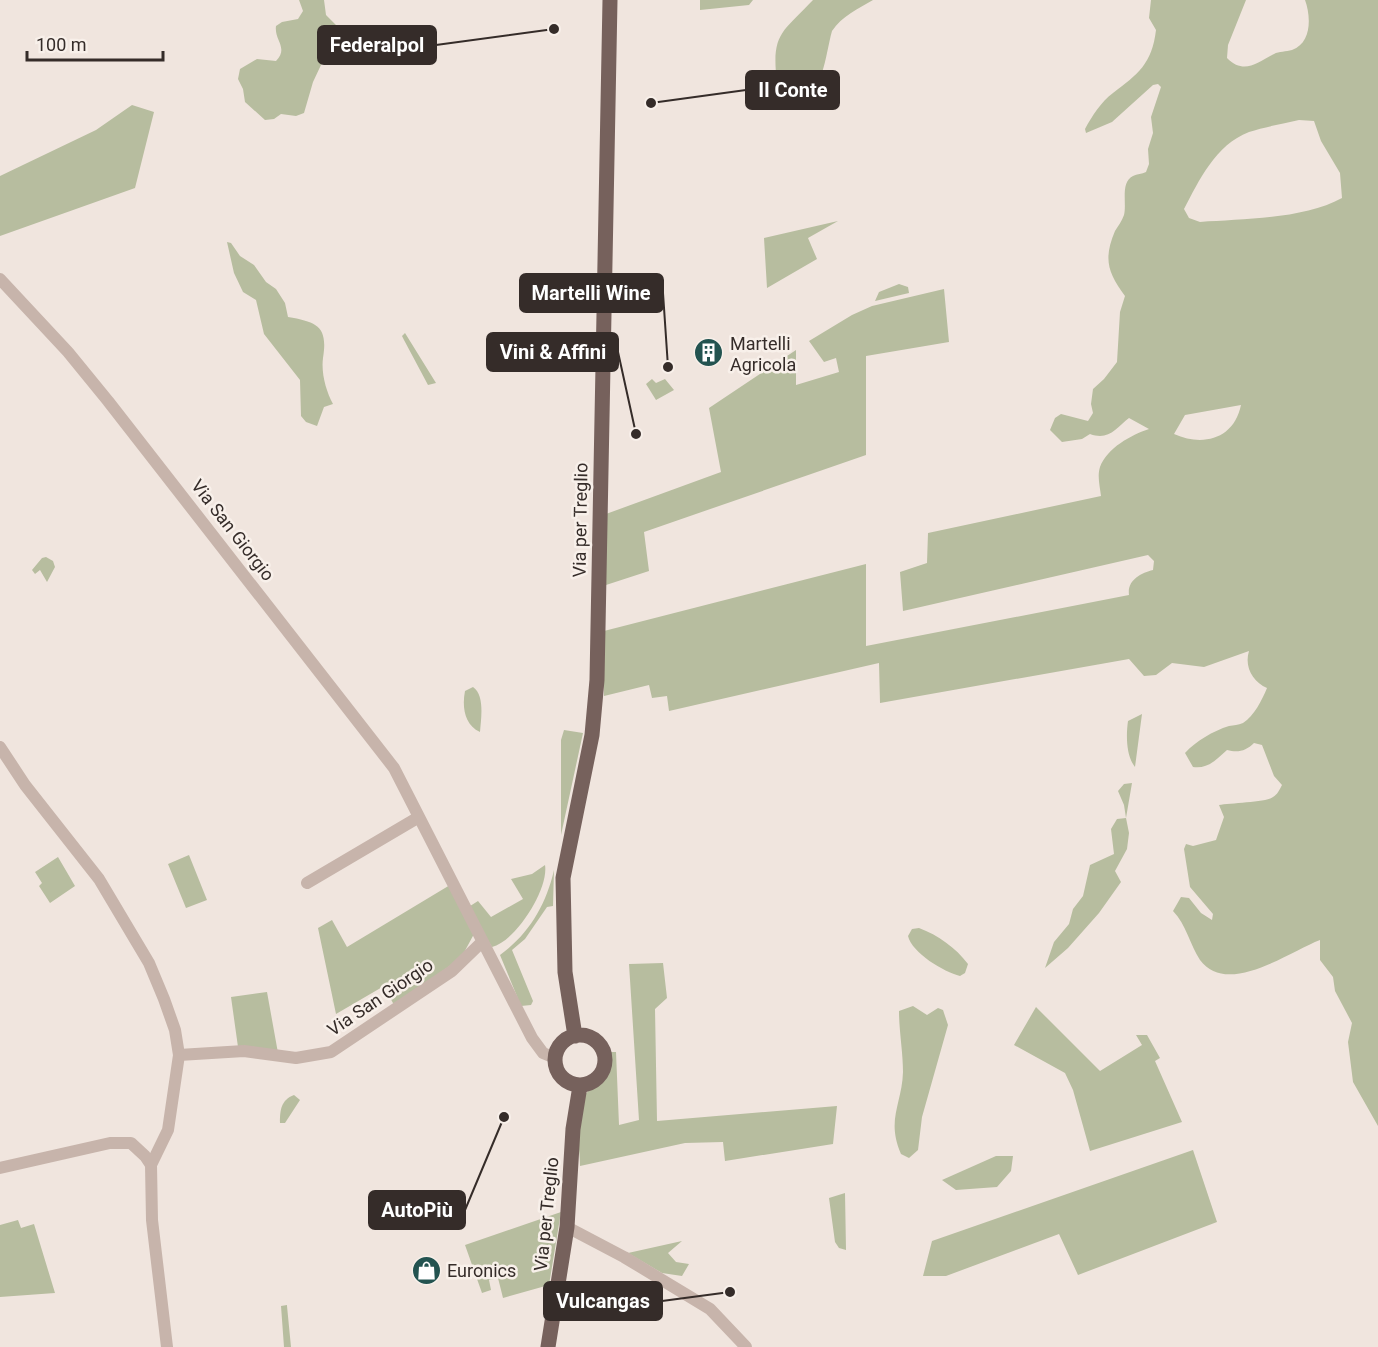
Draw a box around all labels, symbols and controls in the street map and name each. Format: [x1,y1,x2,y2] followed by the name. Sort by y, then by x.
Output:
[27,24,164,62] scale bar
[318,26,436,64] callout: Federalpol
[330,33,424,57] text: Federalpol
[36,34,87,55] text: 100 m
[746,71,839,109] callout: Il Conte
[758,78,828,102] text: Il Conte
[520,274,663,312] callout: Martelli Wine
[531,281,651,305] text: Martelli Wine
[487,333,618,371] callout: Vini & Affini
[730,333,796,375] place label: Martelli Agricola
[693,337,725,369] building icon: Martelli Agricola
[500,340,606,364] text: Vini & Affini
[569,462,591,578] street label: Via per Treglio
[187,475,279,585] street label: Via San Giorgio
[323,954,437,1040] street label: Via San Giorgio
[530,1156,562,1272] street label: Via per Treglio
[369,1191,465,1229] callout: AutoPiù
[381,1198,453,1222] text: AutoPiù
[410,1254,442,1286] shop icon: Euronics
[447,1260,516,1281] place label: Euronics
[544,1282,662,1320] callout: Vulcangas
[556,1289,650,1313] text: Vulcangas

